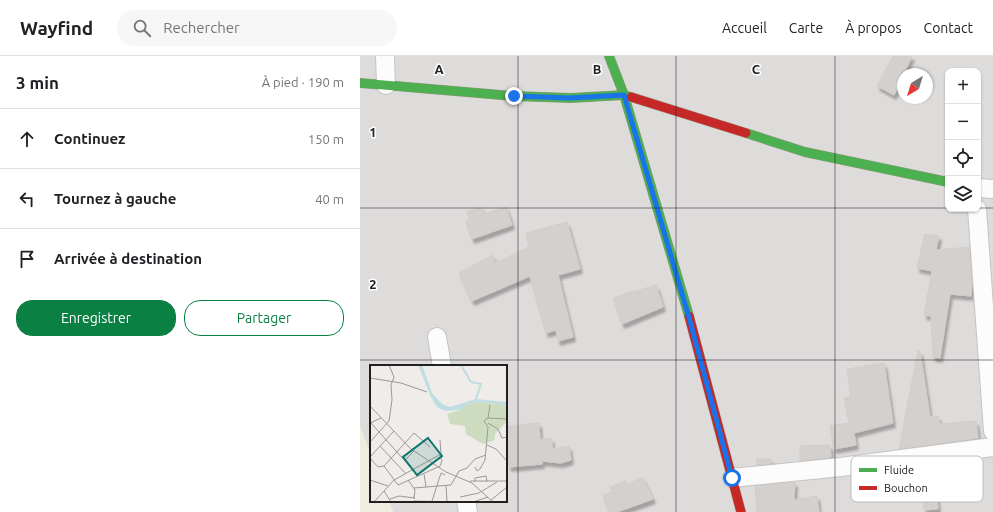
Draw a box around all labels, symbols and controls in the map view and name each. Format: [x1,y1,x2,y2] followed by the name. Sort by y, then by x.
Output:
[117,10,397,46] search box
[20,17,93,39] text: Wayfind
[131,17,153,39] icon: search
[163,19,240,36] text: Rechercher
[722,20,767,36] text: Accueil
[789,20,823,36] text: Carte
[845,20,902,36] text: À propos
[924,20,973,36] text: Contact
[434,62,444,76] text: A
[593,62,602,76] text: B
[752,62,761,76] text: C
[897,68,933,104] north arrow
[945,68,981,212] map controls
[945,68,981,104] button: +
[16,73,59,92] text: 3 min
[262,75,344,89] text: À pied · 190 m
[505,87,523,105] route end
[945,104,981,140] button: −
[369,125,377,139] text: 1
[16,128,38,150] icon: ahead
[54,130,125,147] text: Continuez
[308,132,344,146] text: 150 m
[945,140,981,176] button: locate
[945,176,981,212] button: layers
[16,188,38,210] icon: left
[54,190,177,207] text: Tournez à gauche
[315,192,344,206] text: 40 m
[16,248,38,270] icon: arrive
[54,250,202,267] text: Arrivée à destination
[369,277,377,291] text: 2
[16,300,176,336] button: Enregistrer
[184,300,344,336] button: Partager
[370,365,507,502] inset map
[851,456,983,502] legend
[884,464,914,476] text: Fluide
[723,469,741,487] route start
[884,482,928,494] text: Bouchon

